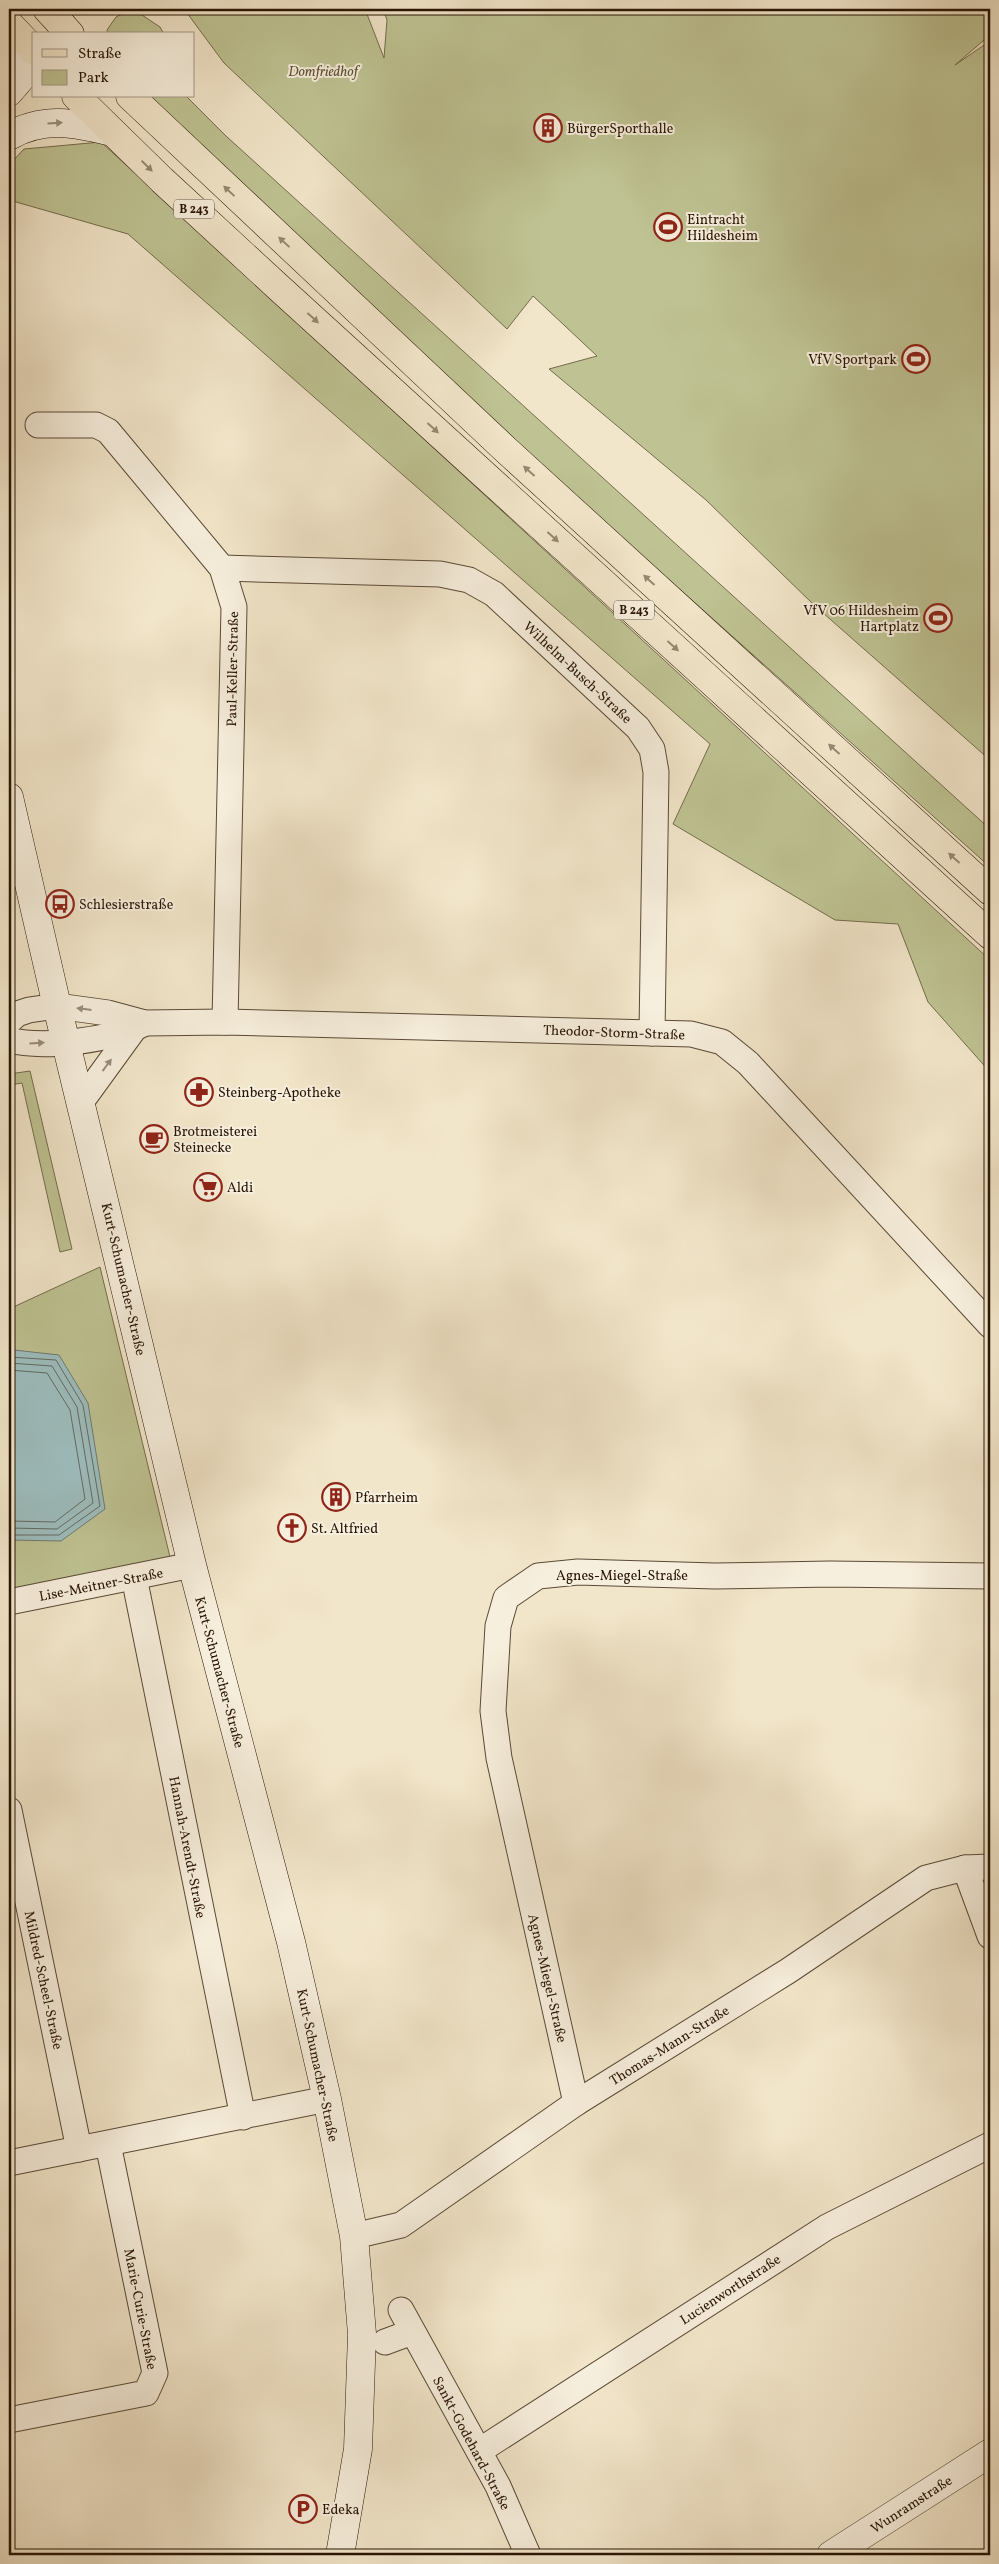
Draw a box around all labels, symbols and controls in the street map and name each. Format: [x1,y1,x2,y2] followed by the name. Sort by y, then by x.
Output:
[32,32,195,98] legend
[78,44,121,65] text: Straße
[288,63,361,82] park label: Domfriedhof
[78,68,109,89] text: Park
[533,113,563,143] building icon: BürgerSporthalle
[47,119,63,127] one-way arrow
[567,120,674,139] place label: BürgerSporthalle
[141,160,153,172] one-way arrow
[223,185,235,197] one-way arrow
[174,200,214,218] road number: B 243
[687,211,758,246] place label: Eintracht Hildesheim
[653,212,683,242] sports icon: Eintracht Hildesheim
[278,237,290,249] one-way arrow
[306,312,318,324] one-way arrow
[901,344,931,374] sports icon: VfV Sportpark
[808,351,897,370] place label: VfV Sportpark
[427,422,440,433] one-way arrow
[523,465,535,477] one-way arrow
[547,531,559,543] one-way arrow
[642,575,655,586] one-way arrow
[614,600,654,620] road number: B 243
[803,602,919,637] place label: VfV 06 Hildesheim Hartplatz
[923,603,953,633] sports icon: VfV 06 Hildesheim Hartplatz
[223,611,244,727] street label: Paul-Keller-Straße
[518,618,636,729] street label: Wilhelm-Busch-Straße
[667,640,679,652] one-way arrow
[828,743,840,755] one-way arrow
[949,852,961,864] one-way arrow
[45,889,75,919] bus stop icon: Schlesierstraße
[79,896,174,915] place label: Schlesierstraße
[76,1005,92,1013] one-way arrow
[543,1022,686,1045] street label: Theodor-Storm-Straße
[29,1038,45,1046] one-way arrow
[102,1058,112,1072] one-way arrow
[184,1077,214,1107] pharmacy icon: Steinberg-Apotheke
[218,1084,341,1103] place label: Steinberg-Apotheke
[173,1123,257,1158] place label: Brotmeisterei Steinecke
[139,1124,169,1154] cafe icon: Brotmeisterei Steinecke
[193,1172,223,1202] supermarket icon: Aldi
[227,1179,253,1198] place label: Aldi
[96,1201,149,1358] street label: Kurt-Schumacher-Straße
[321,1482,351,1512] building icon: Pfarrheim
[355,1489,418,1508] place label: Pfarrheim
[277,1513,307,1543] church icon: St. Altfried
[311,1520,378,1539] place label: St. Altfried
[38,1564,165,1607] street label: Lise-Meitner-Straße
[556,1567,688,1586] street label: Agnes-Miegel-Straße
[189,1595,248,1751] street label: Kurt-Schumacher-Straße
[163,1775,210,1920] street label: Hannah-Arendt-Straße
[19,1909,67,2052] street label: Mildred-Scheel-Straße
[522,1912,571,2045] street label: Agnes-Miegel-Straße
[291,1987,342,2144] street label: Kurt-Schumacher-Straße
[606,2002,734,2091] street label: Thomas-Mann-Straße
[118,2247,161,2372] street label: Marie-Curie-Straße
[677,2250,785,2330] street label: Lucienworthstraße
[427,2373,514,2514] street label: Sankt-Godehard-Straße
[867,2472,957,2539] street label: Wunramstraße
[288,2494,318,2524] parking icon: Edeka
[322,2501,360,2520] place label: Edeka

